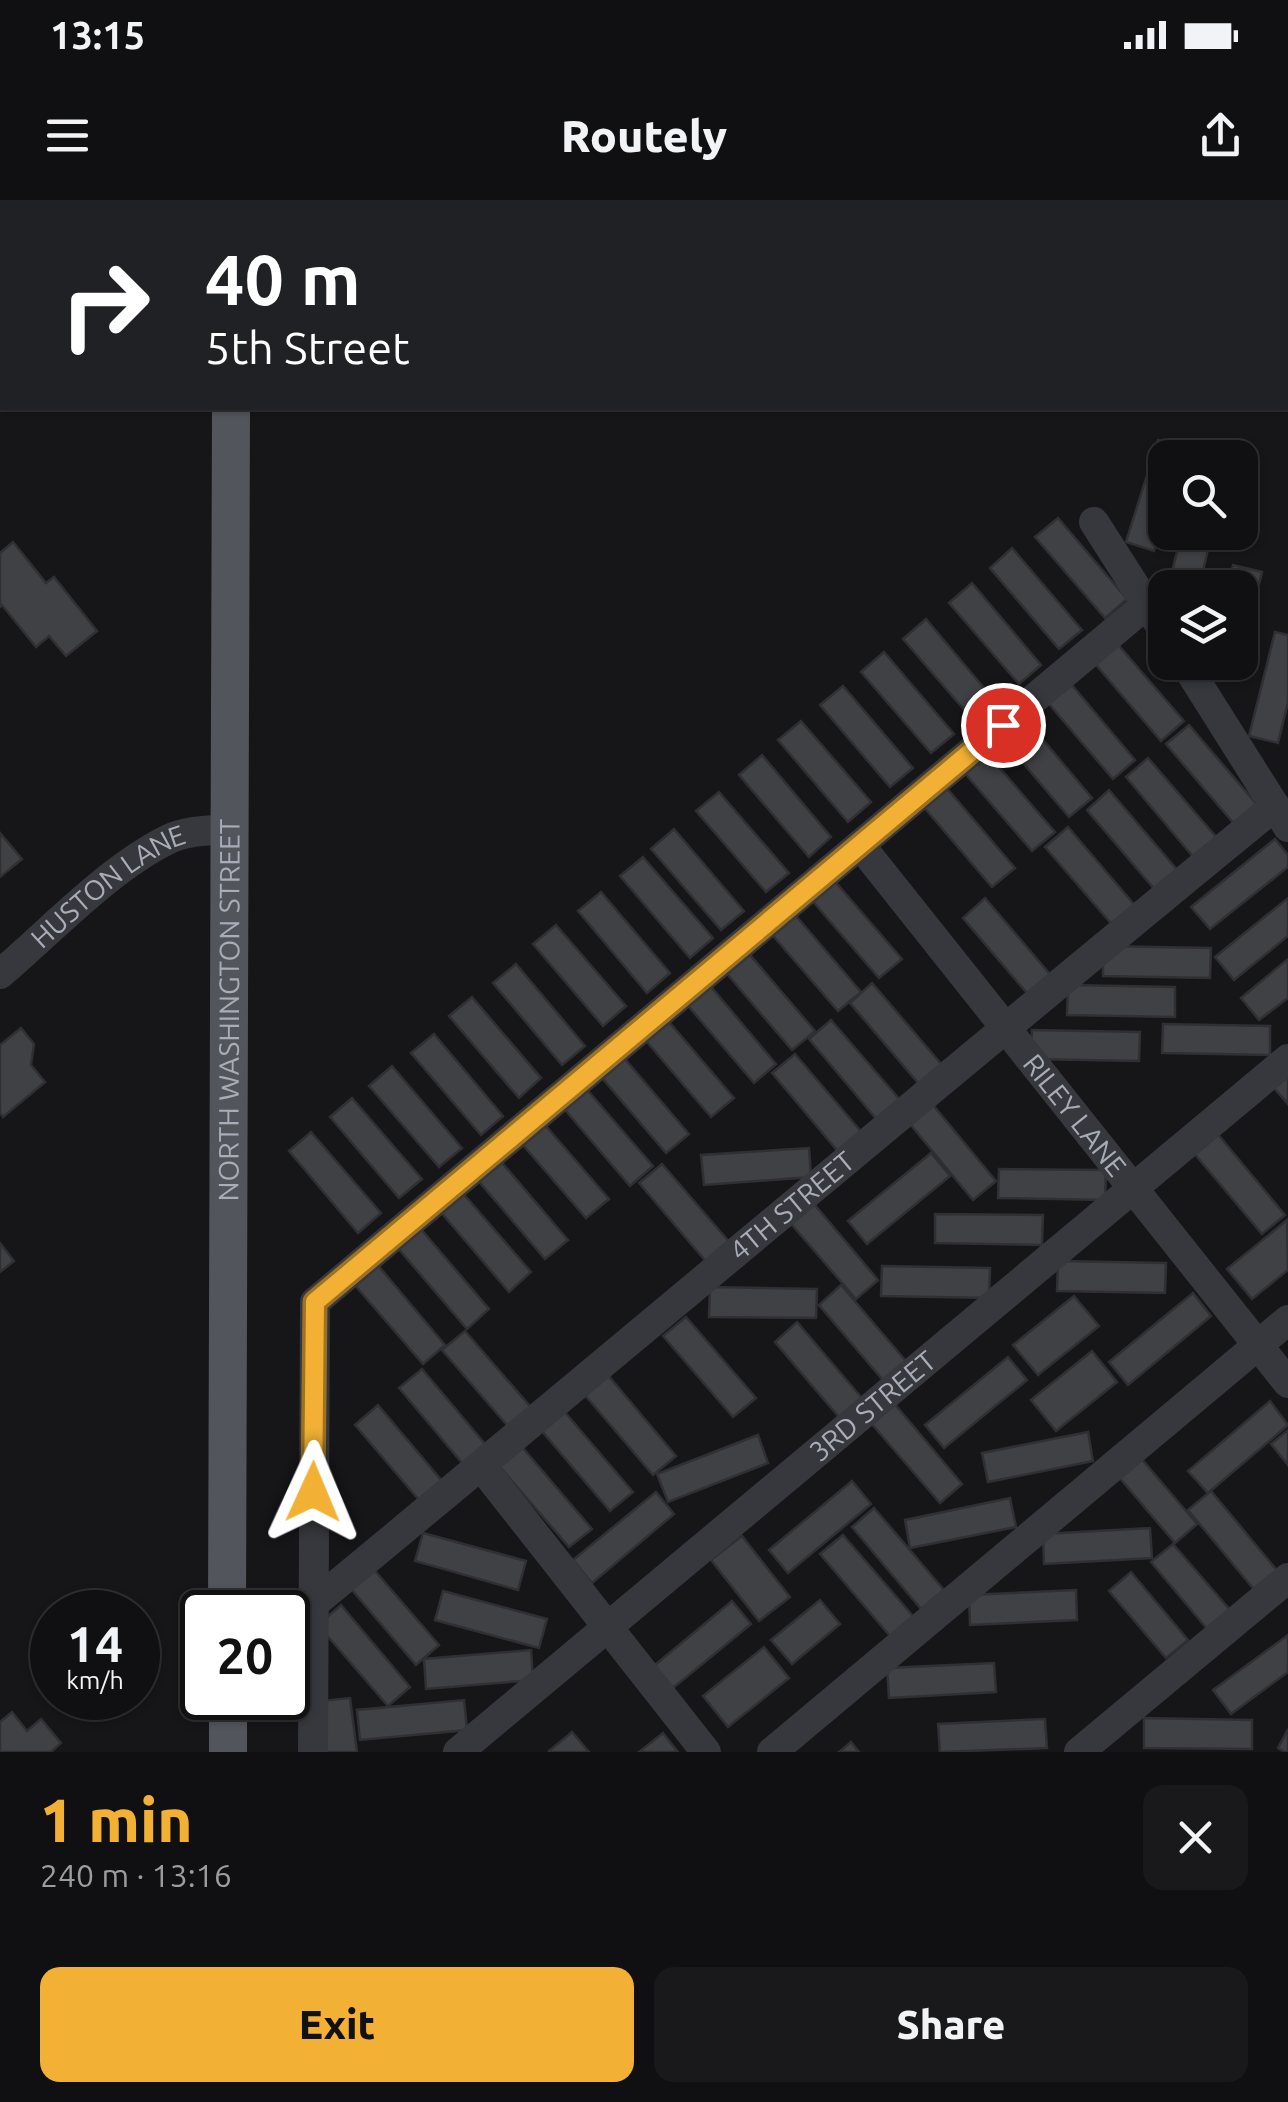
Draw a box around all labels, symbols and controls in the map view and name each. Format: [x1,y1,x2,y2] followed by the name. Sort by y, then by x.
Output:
[50,14,145,56] text: 13:15
[40,108,95,163] icon: menu
[1193,108,1248,163] icon: share
[561,110,727,161] text: Routely
[40,240,170,370] icon: right
[205,240,361,318] text: 40 m
[205,322,410,373] text: 5th Street
[1148,440,1258,680] map controls
[1148,440,1258,550] button: search
[1148,570,1258,680] button: layers
[961,683,1046,768] pin
[976,698,1031,753] icon: arrive
[24,818,189,954] street label: HUSTON LANE
[212,818,245,1201] street label: NORTH WASHINGTON STREET
[1018,1048,1133,1182] street label: RILEY LANE
[723,1145,860,1266] street label: 4TH STREET
[803,1344,942,1467] street label: 3RD STREET
[261,1440,365,1544] position arrow
[180,1590,310,1720] speed limit sign: 20
[67,1615,123,1671] text: 14
[66,1666,124,1694] text: km/h
[1143,1785,1248,1890] button: close
[40,1786,193,1853] text: 1 min
[40,1857,232,1893] text: 240 m · 13:16
[40,1967,634,2082] button: Exit
[654,1967,1248,2082] button: Share

